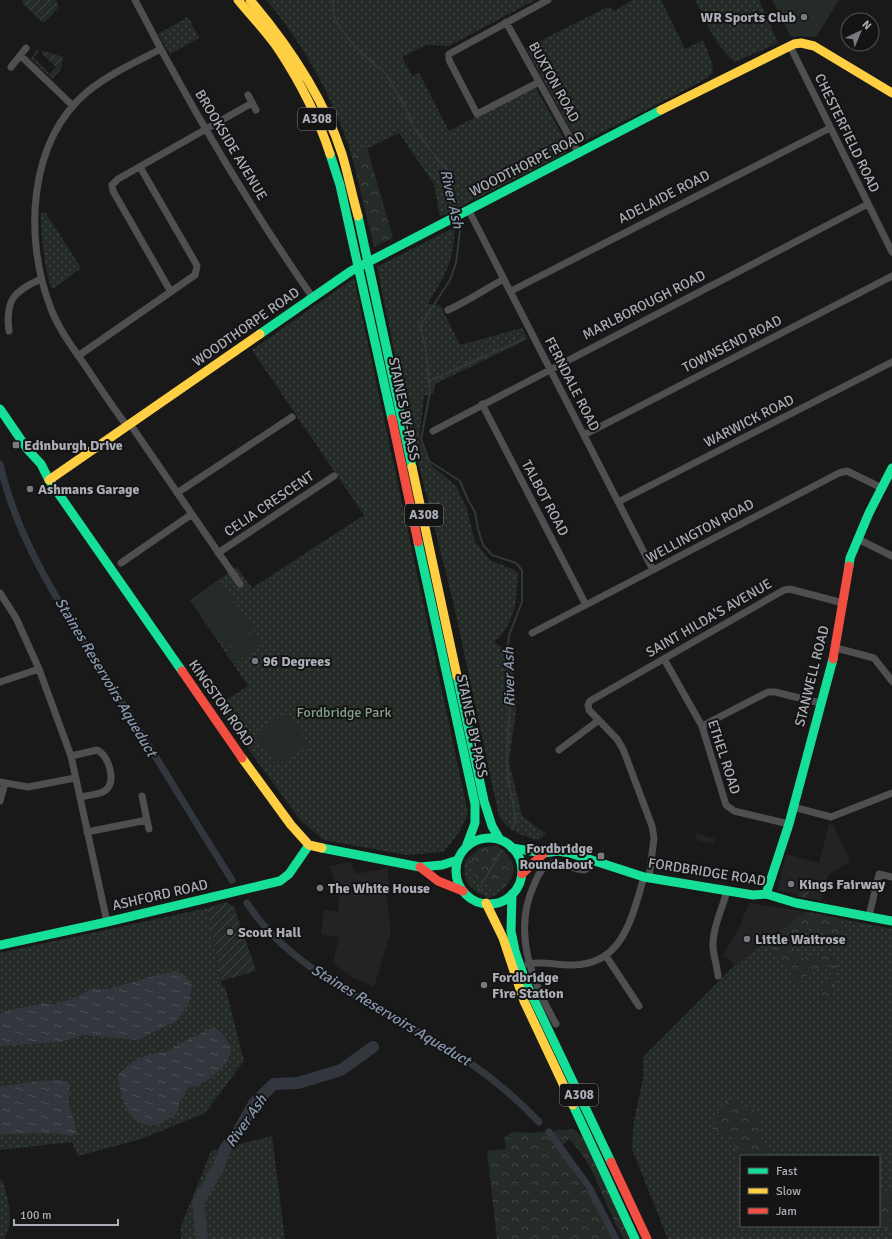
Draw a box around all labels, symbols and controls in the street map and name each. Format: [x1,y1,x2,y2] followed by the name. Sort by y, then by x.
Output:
[701,9,797,26] place label: WR Sports Club
[799,12,809,22] marker: WR Sports Club
[840,12,880,52] north arrow
[859,18,874,33] text: N
[525,39,583,125] street label: BUXTON ROAD
[811,71,883,195] street label: CHESTERFIELD ROAD
[191,87,271,203] street label: BROOKSIDE AVENUE
[298,108,336,130] road number: A308
[467,128,587,200] street label: WOODTHORPE ROAD
[615,167,713,227] street label: ADELAIDE ROAD
[437,168,468,231] water label: River Ash
[580,267,708,343] street label: MARLBOROUGH ROAD
[189,284,303,370] street label: WOODTHORPE ROAD
[679,312,785,376] street label: TOWNSEND ROAD
[541,334,603,434] street label: FERNDALE ROAD
[385,356,423,462] street label: STAINES BY-PASS
[701,391,797,451] street label: WARWICK ROAD
[24,437,123,454] place label: Edinburgh Drive
[11,440,21,450] marker: Edinburgh Drive
[518,457,572,539] street label: TALBOT ROAD
[221,468,317,540] street label: CELIA CRESCENT
[38,481,140,498] place label: Ashmans Garage
[25,484,35,494] marker: Ashmans Garage
[643,495,757,567] street label: WELLINGTON ROAD
[405,504,443,526] road number: A308
[643,575,775,661] street label: SAINT HILDA'S AVENUE
[51,594,162,761] water label: Staines Reservoirs Aqueduct
[791,624,833,728] street label: STANWELL ROAD
[499,646,519,707] water label: River Ash
[263,653,330,670] place label: 96 Degrees
[250,656,260,666] marker: 96 Degrees
[185,657,257,749] street label: KINGSTON ROAD
[453,673,491,779] street label: STAINES BY-PASS
[296,704,392,721] park label: Fordbridge Park
[704,718,744,796] street label: ETHEL ROAD
[520,840,594,873] place label: Fordbridge Roundabout
[596,851,606,861] marker: Fordbridge Roundabout
[647,854,767,890] street label: FORDBRIDGE ROAD
[111,876,209,914] street label: ASHFORD ROAD
[799,876,885,893] place label: Kings Fairway
[786,879,796,889] marker: Kings Fairway
[328,880,430,897] place label: The White House
[315,883,325,893] marker: The White House
[238,924,302,941] place label: Scout Hall
[225,927,235,937] marker: Scout Hall
[755,931,846,948] place label: Little Waitrose
[742,934,752,944] marker: Little Waitrose
[308,960,475,1071] water label: Staines Reservoirs Aqueduct
[492,969,564,1002] place label: Fordbridge Fire Station
[479,980,489,990] marker: Fordbridge Fire Station
[560,1084,598,1106] road number: A308
[221,1091,271,1151] water label: River Ash
[740,1155,880,1227] legend
[776,1164,797,1179] text: Fast
[776,1184,801,1199] text: Slow
[14,1201,118,1227] scale bar
[776,1204,797,1219] text: Jam
[20,1208,52,1223] text: 100 m

